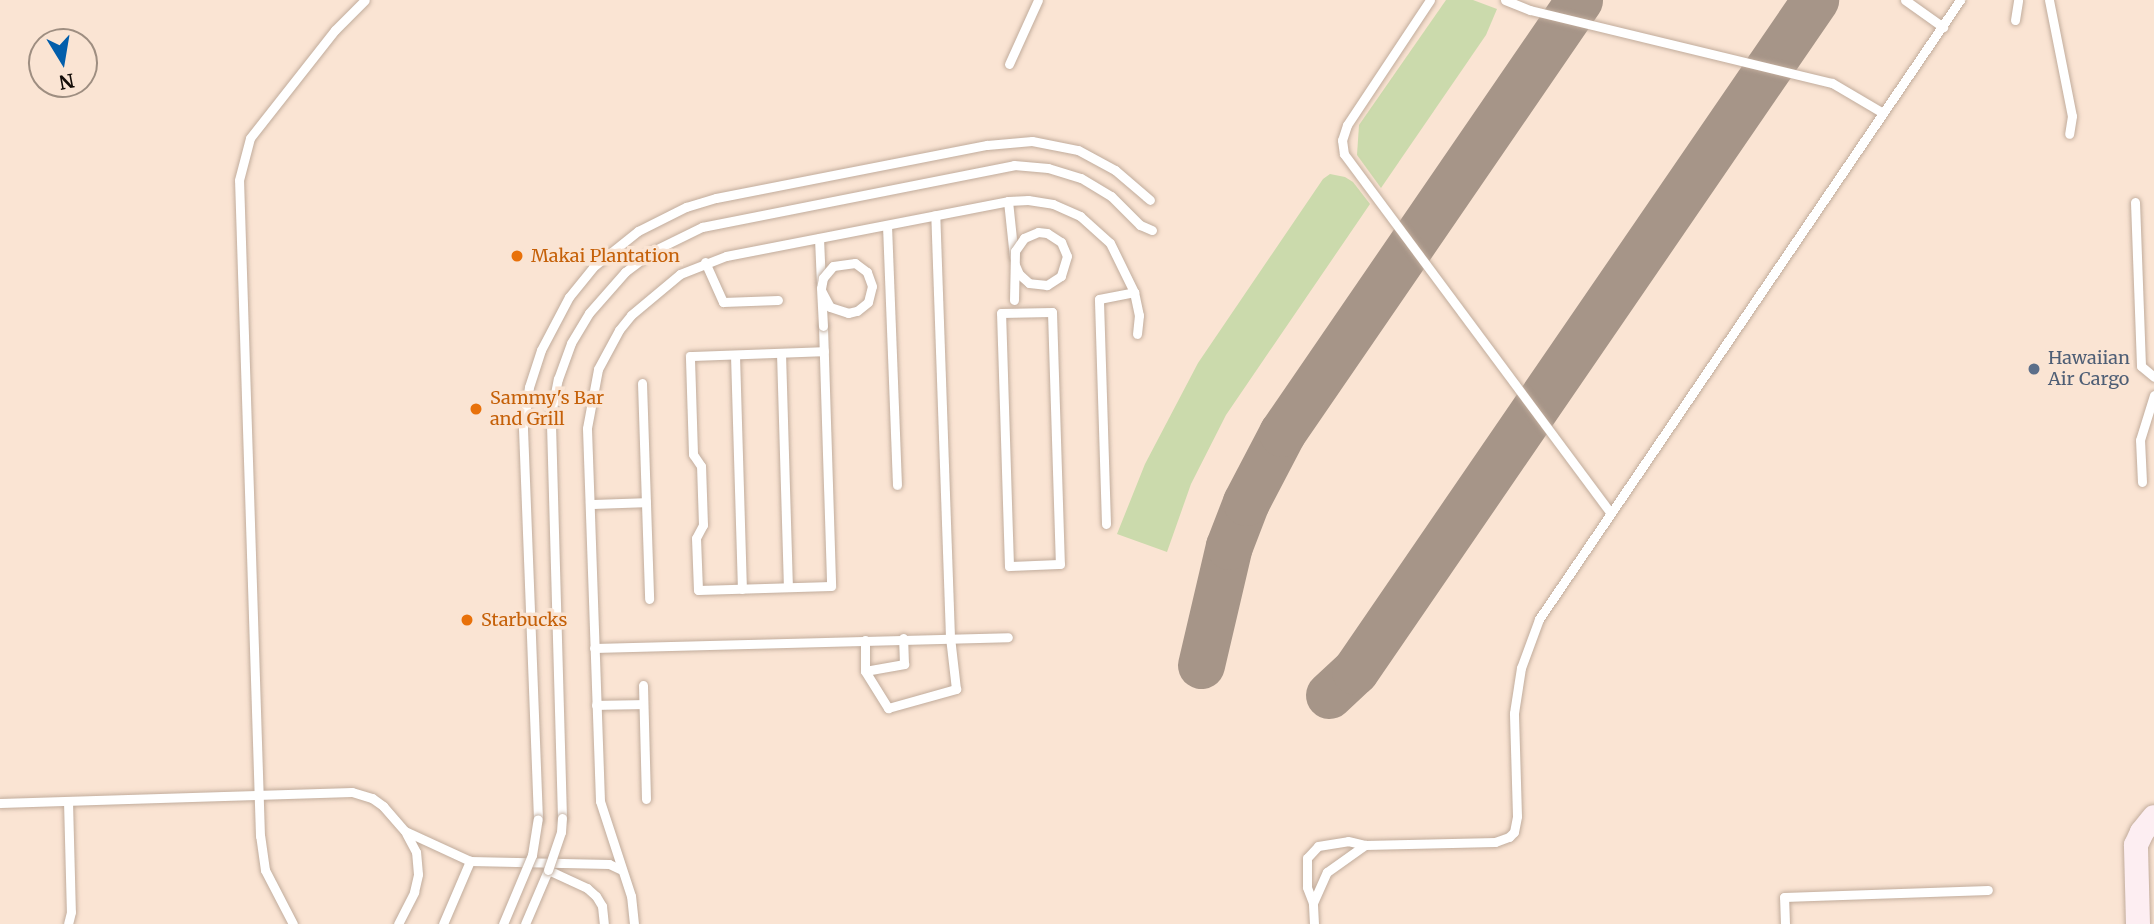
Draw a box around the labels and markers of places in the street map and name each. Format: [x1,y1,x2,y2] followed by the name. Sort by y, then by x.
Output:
[531,245,680,267] place label: Makai Plantation
[509,248,525,264] marker: Makai Plantation
[2048,348,2130,390] place label: Hawaiian Air Cargo
[2026,361,2042,377] marker: Hawaiian Air Cargo
[490,388,604,430] place label: Sammy's Bar and Grill
[468,401,484,417] marker: Sammy's Bar and Grill
[481,609,567,631] place label: Starbucks
[459,612,475,628] marker: Starbucks

